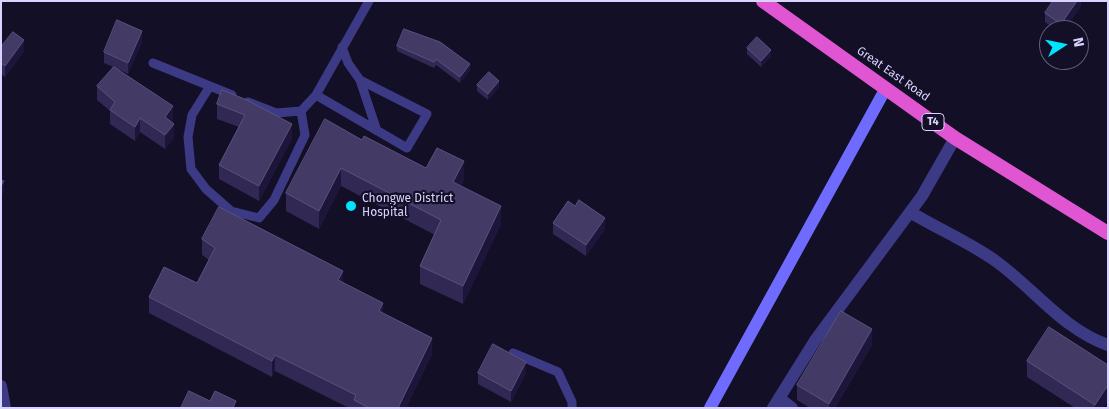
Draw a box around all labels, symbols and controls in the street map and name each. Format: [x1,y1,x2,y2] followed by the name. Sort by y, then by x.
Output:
[1039,20,1089,70] north arrow
[1069,36,1087,48] text: N
[854,44,932,104] street label: Great East Road
[922,114,944,130] road number: T4
[362,192,453,220] place label: Chongwe District Hospital
[344,199,358,213] marker: Chongwe District Hospital

